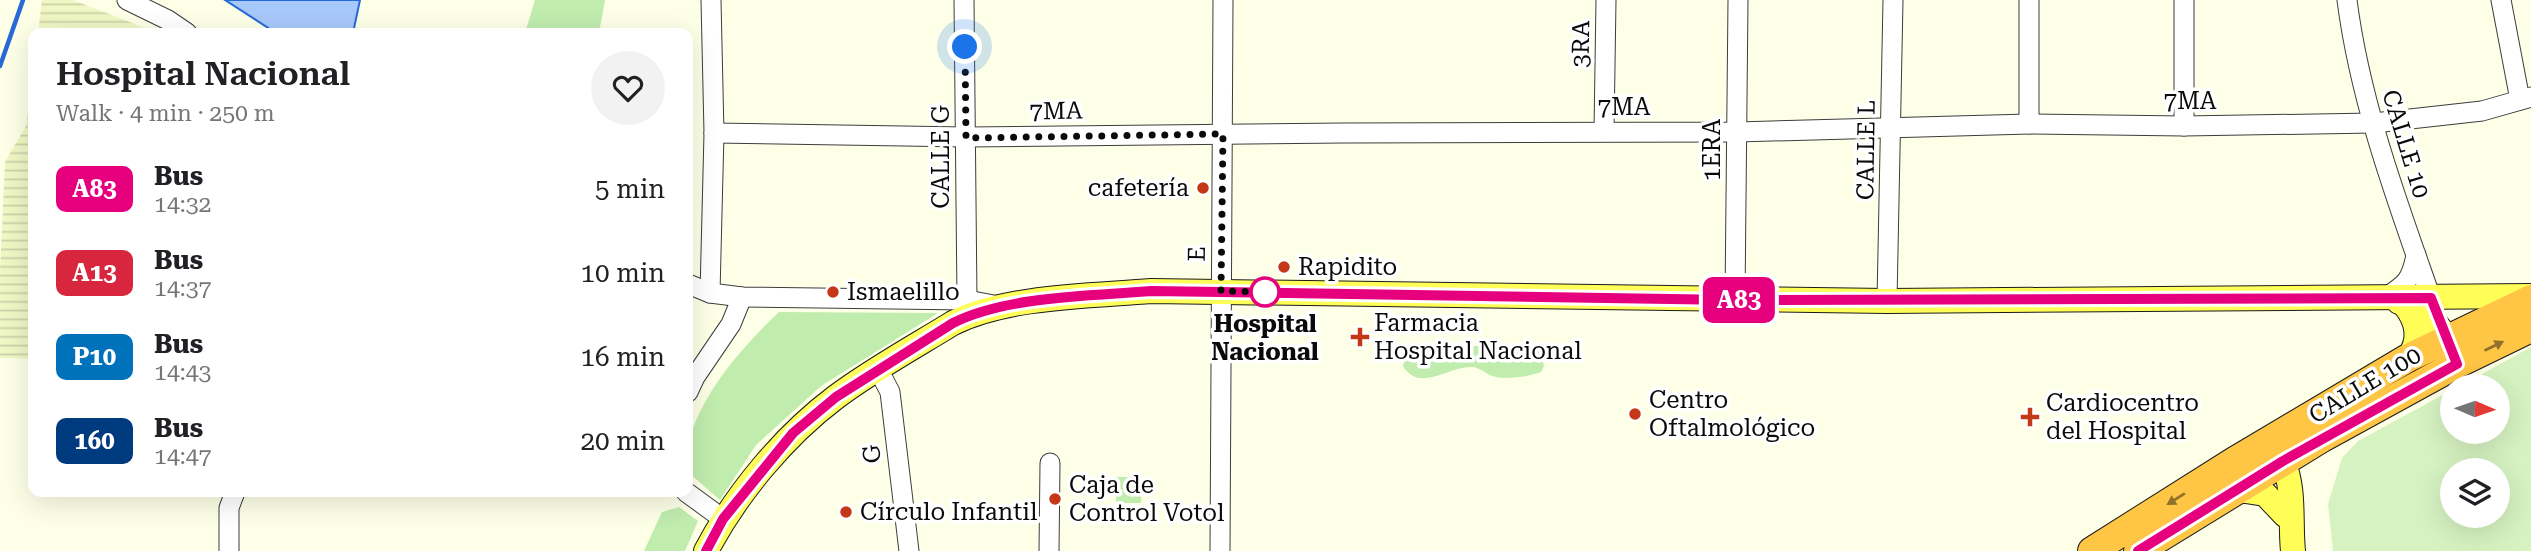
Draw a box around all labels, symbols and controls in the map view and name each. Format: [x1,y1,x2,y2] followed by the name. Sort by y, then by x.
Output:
[1567,20,1595,68] street label: 3RA
[947,29,982,64] your location
[591,51,665,125] button: heart
[56,54,350,93] text: Hospital Nacional
[2376,86,2436,202] street label: CALLE 10
[2163,87,2217,115] street label: 7MA
[1597,93,1651,121] street label: 7MA
[1029,97,1083,125] street label: 7MA
[56,100,275,127] text: Walk · 4 min · 250 m
[1851,100,1881,200] street label: CALLE L
[927,105,955,209] street label: CALLE G
[1698,119,1726,181] street label: 1ERA
[154,161,203,191] text: Bus
[595,174,665,204] text: 5 min
[1088,174,1189,202] place label: cafetería
[72,175,117,203] text: A83
[1195,180,1211,196] marker: cafetería
[154,191,211,218] text: 14:32
[154,245,203,275] text: Bus
[1183,246,1211,262] street label: E
[1298,253,1397,281] place label: Rapidito
[581,258,665,288] text: 10 min
[72,259,117,287] text: A13
[1276,259,1292,275] marker: Rapidito
[154,275,211,302] text: 14:37
[1250,277,1280,307] marker: Hospital Nacional
[1699,277,1779,323] line badge: A83
[847,278,960,306] place label: Ismaelillo
[825,284,841,300] marker: Ismaelillo
[1717,286,1761,314] text: A83
[1374,309,1582,365] place label: Farmacia Hospital Nacional
[1211,310,1319,366] place label: Hospital Nacional
[154,329,203,359] text: Bus
[1352,329,1368,345] marker: Farmacia Hospital Nacional
[2484,340,2504,351] one-way arrow
[2304,341,2426,429] street label: CALLE 100
[581,342,665,372] text: 16 min
[73,343,116,371] text: P10
[154,359,211,386] text: 14:43
[2440,374,2510,444] north arrow
[2440,374,2510,528] map controls
[1649,386,1815,442] place label: Centro Oftalmológico
[2046,389,2199,445] place label: Cardiocentro del Hospital
[1627,406,1643,422] marker: Centro Oftalmológico
[2020,407,2040,427] marker: Cardiocentro del Hospital
[154,413,203,443] text: Bus
[581,426,665,456] text: 20 min
[74,427,115,455] text: 160
[154,443,211,470] text: 14:47
[857,443,887,465] street label: G
[2440,458,2510,528] button: layers
[1069,471,1224,527] place label: Caja de Control Votol
[1047,491,1063,507] marker: Caja de Control Votol
[2166,492,2185,505] one-way arrow
[860,498,1037,526] place label: Círculo Infantil
[838,504,854,520] marker: Círculo Infantil

